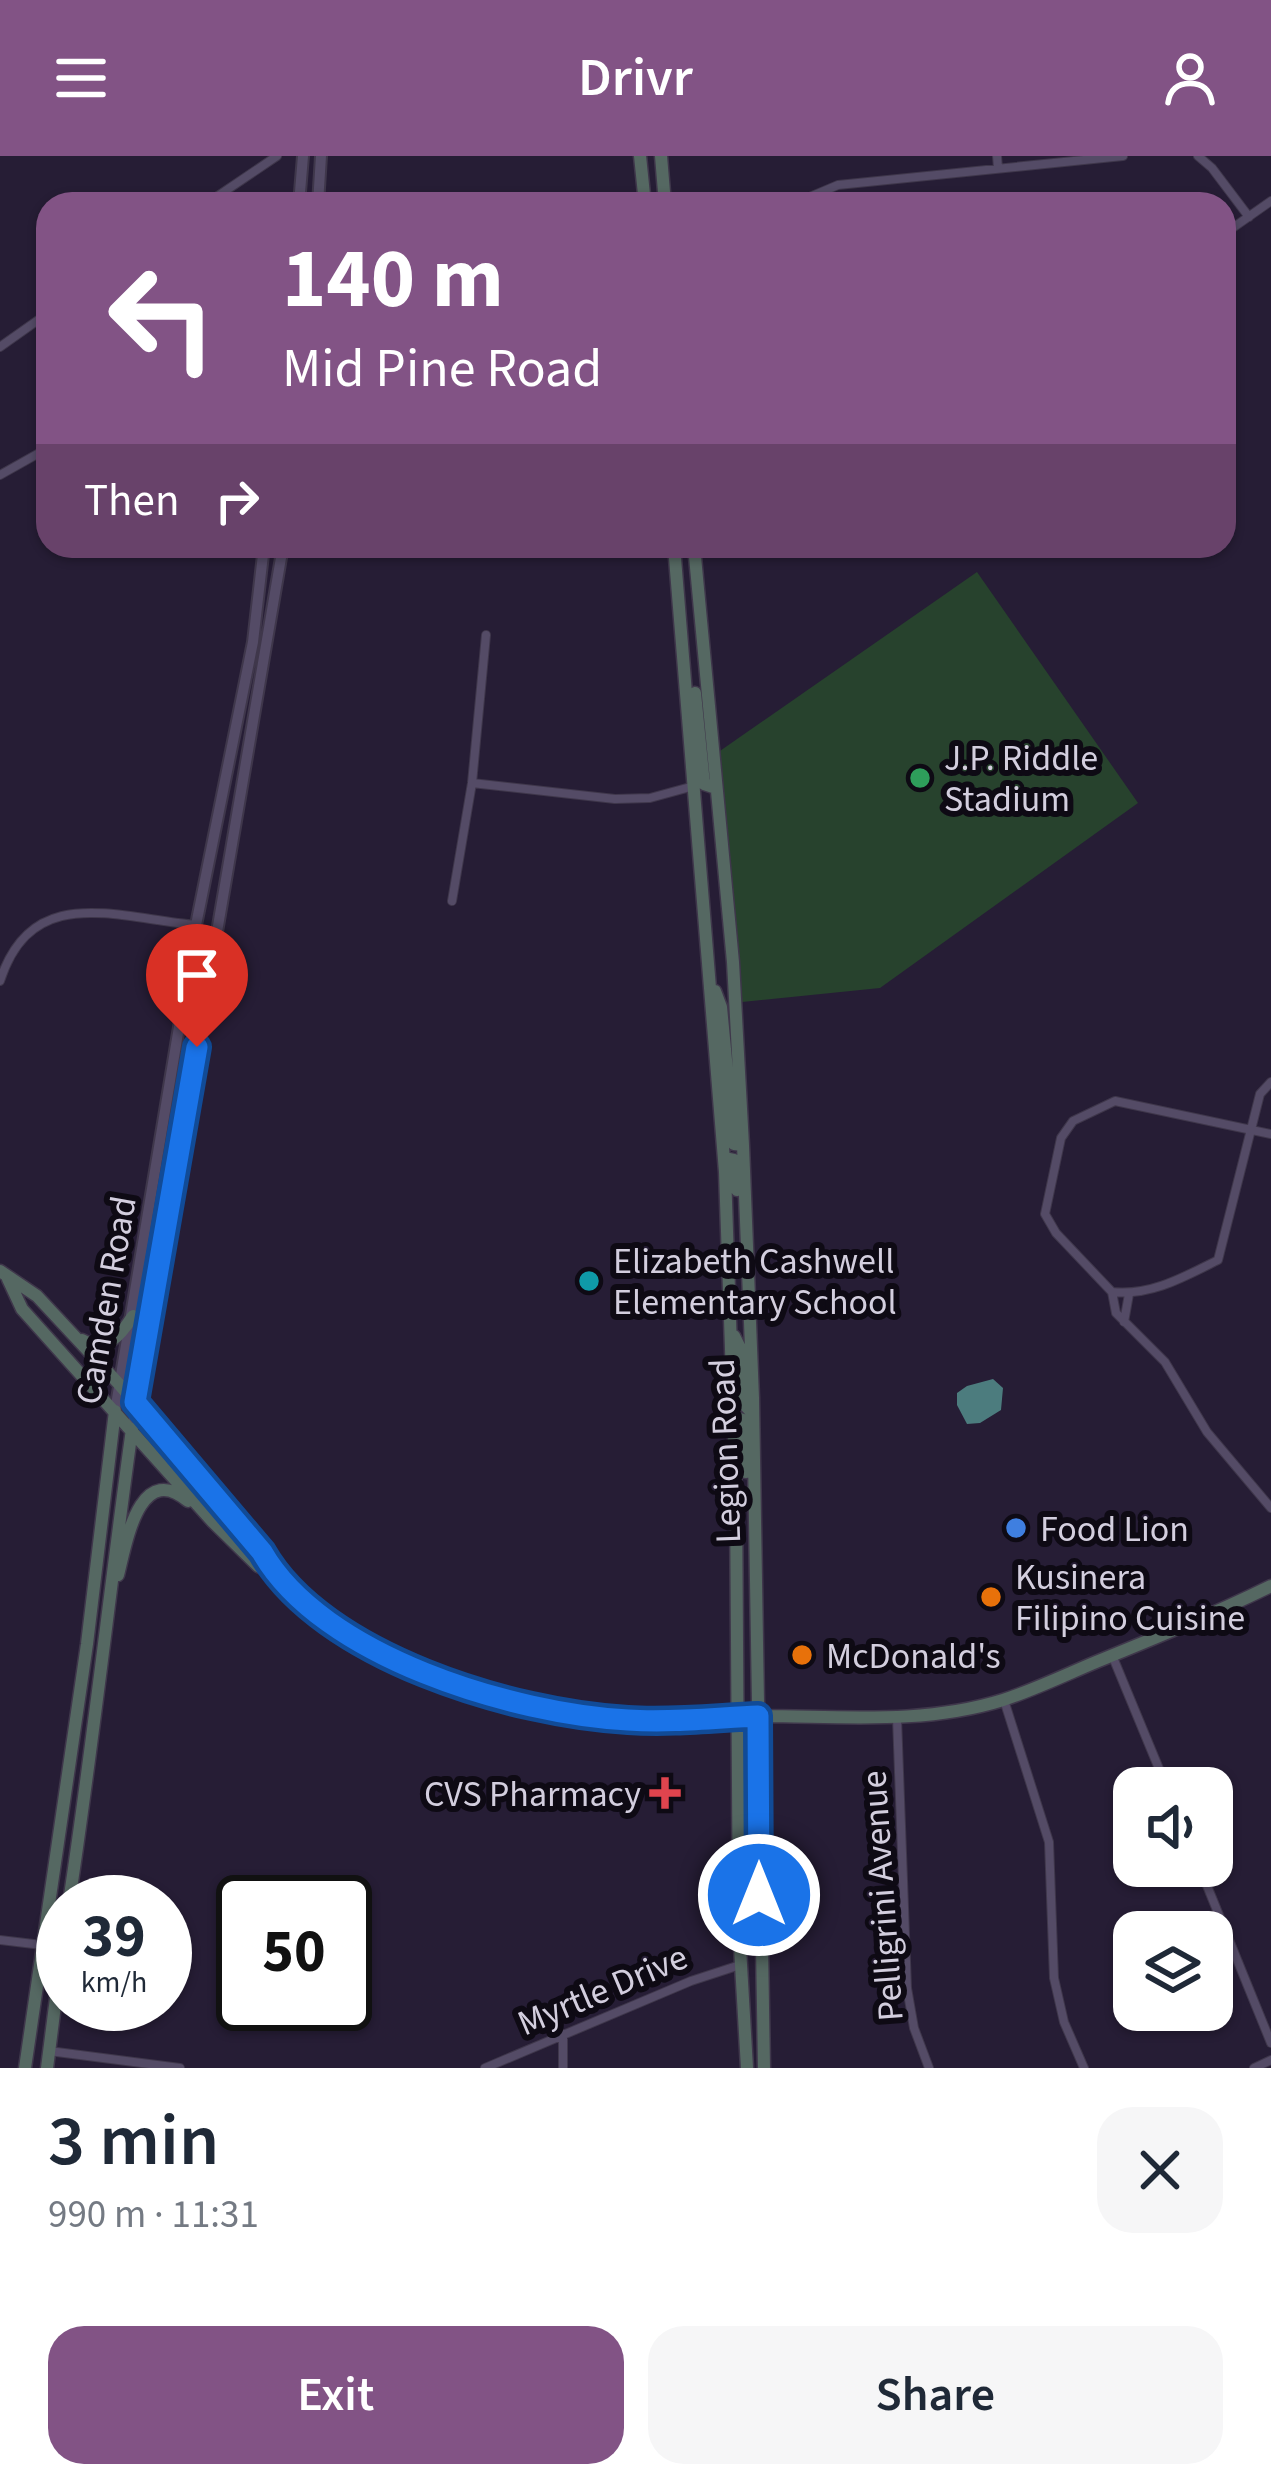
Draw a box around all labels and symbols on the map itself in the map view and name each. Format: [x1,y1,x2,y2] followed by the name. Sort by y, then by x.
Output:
[944,733,1098,825] place label: J.P. Riddle Stadium
[907,765,933,791] marker: J.P. Riddle Stadium
[146,924,248,1047] pin
[63,1192,150,1408] street label: Camden Road
[613,1236,897,1328] place label: Elizabeth Cashwell Elementary School
[576,1268,602,1294] marker: Elizabeth Cashwell Elementary School
[697,1357,754,1544] street label: Legion Road
[1040,1504,1189,1555] place label: Food Lion
[1003,1515,1029,1541] marker: Food Lion
[1015,1552,1245,1644] place label: Kusinera Filipino Cuisine
[978,1584,1004,1610] marker: Kusinera Filipino Cuisine
[826,1631,1001,1682] place label: McDonald's
[789,1642,815,1668] marker: McDonald's
[424,1769,641,1820] place label: CVS Pharmacy
[848,1769,917,2023] street label: Pelligrini Avenue
[652,1780,678,1806] marker: CVS Pharmacy
[696,1832,822,1958] position arrow
[216,1875,372,2031] speed limit sign: 50
[510,1932,695,2049] street label: Myrtle Drive

